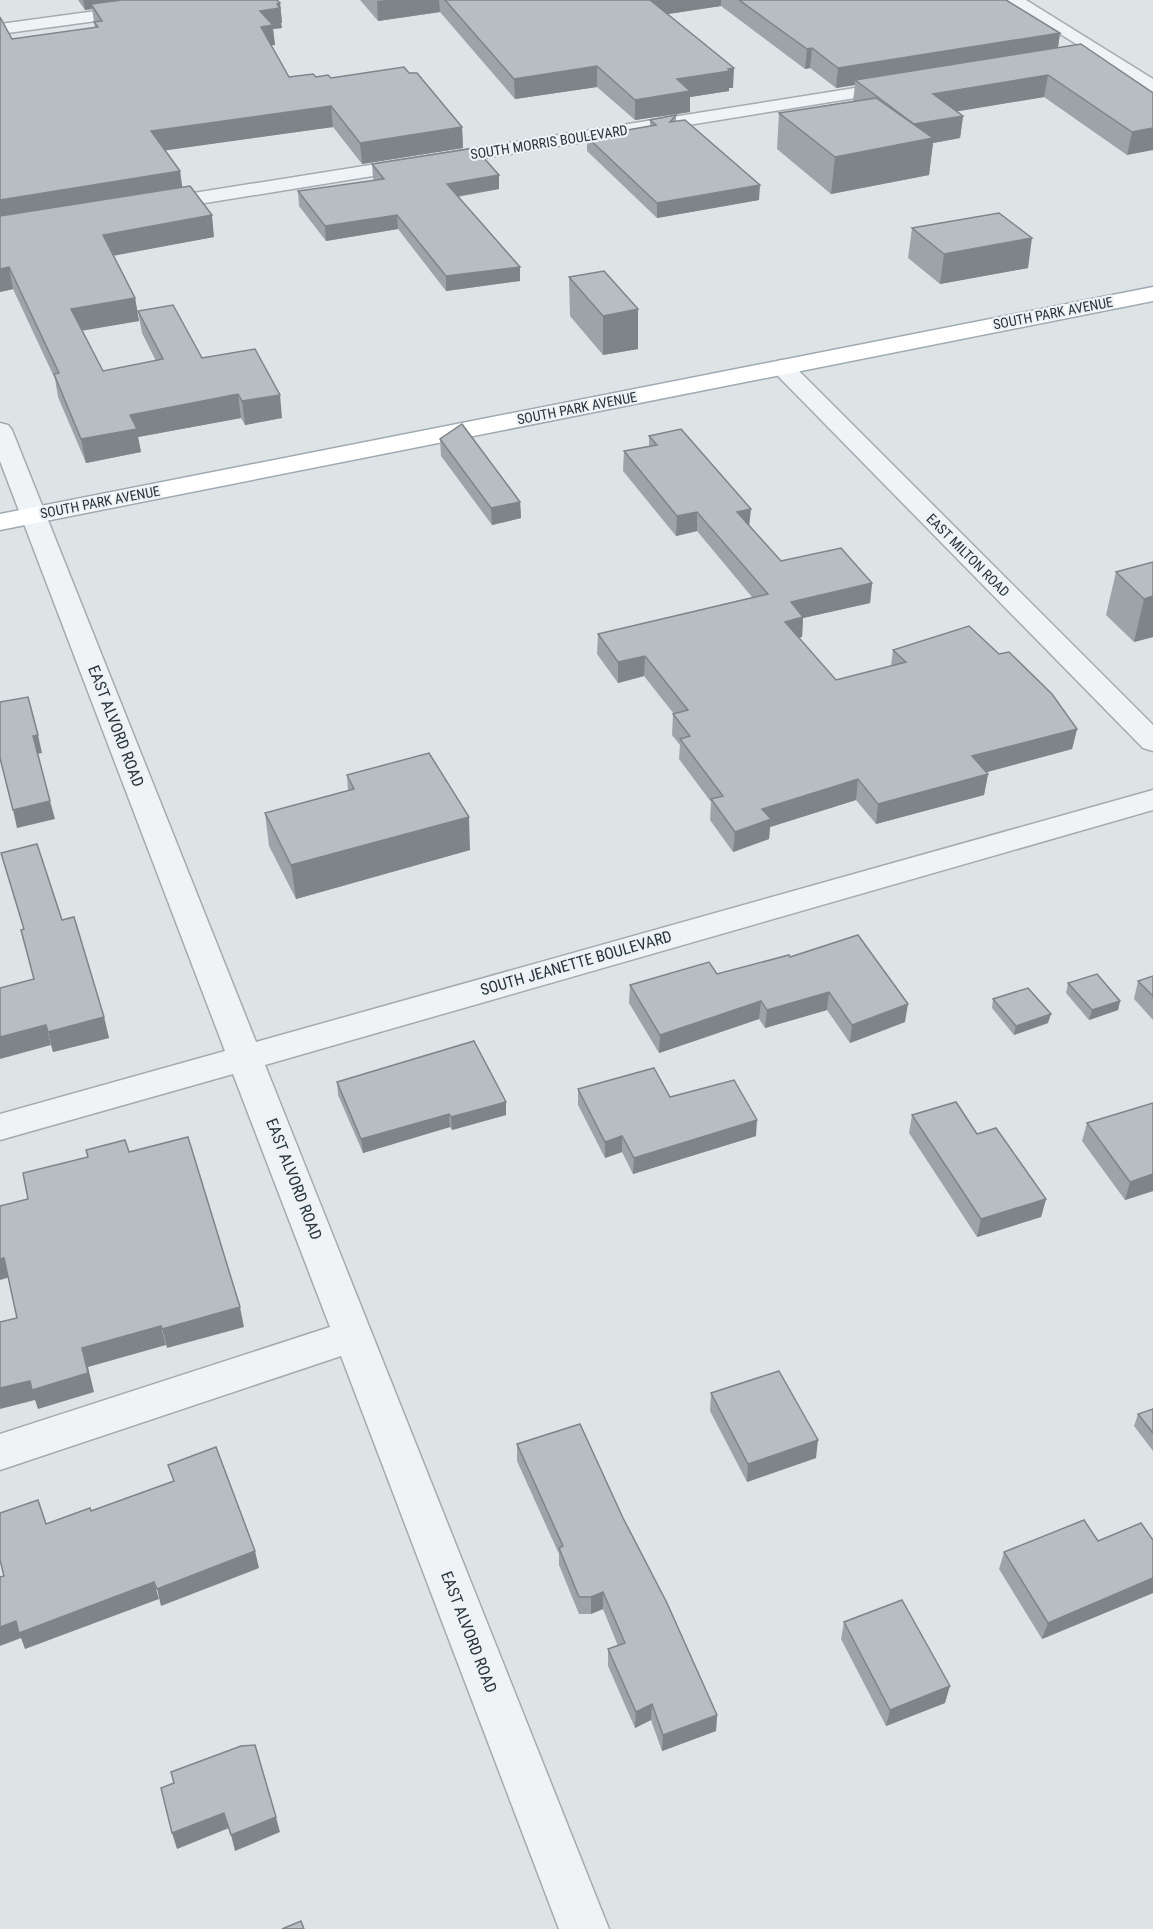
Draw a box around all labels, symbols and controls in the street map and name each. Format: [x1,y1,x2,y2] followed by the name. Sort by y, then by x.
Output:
[469,122,629,162] street label: SOUTH MORRIS BOULEVARD
[992,294,1114,332] street label: SOUTH PARK AVENUE
[516,389,638,427] street label: SOUTH PARK AVENUE
[39,483,161,521] street label: SOUTH PARK AVENUE
[923,510,1013,600] street label: EAST MILTON ROAD
[84,663,148,789] street label: EAST ALVORD ROAD
[478,927,674,999] street label: SOUTH JEANETTE BOULEVARD
[262,1116,326,1242] street label: EAST ALVORD ROAD
[437,1569,501,1695] street label: EAST ALVORD ROAD

